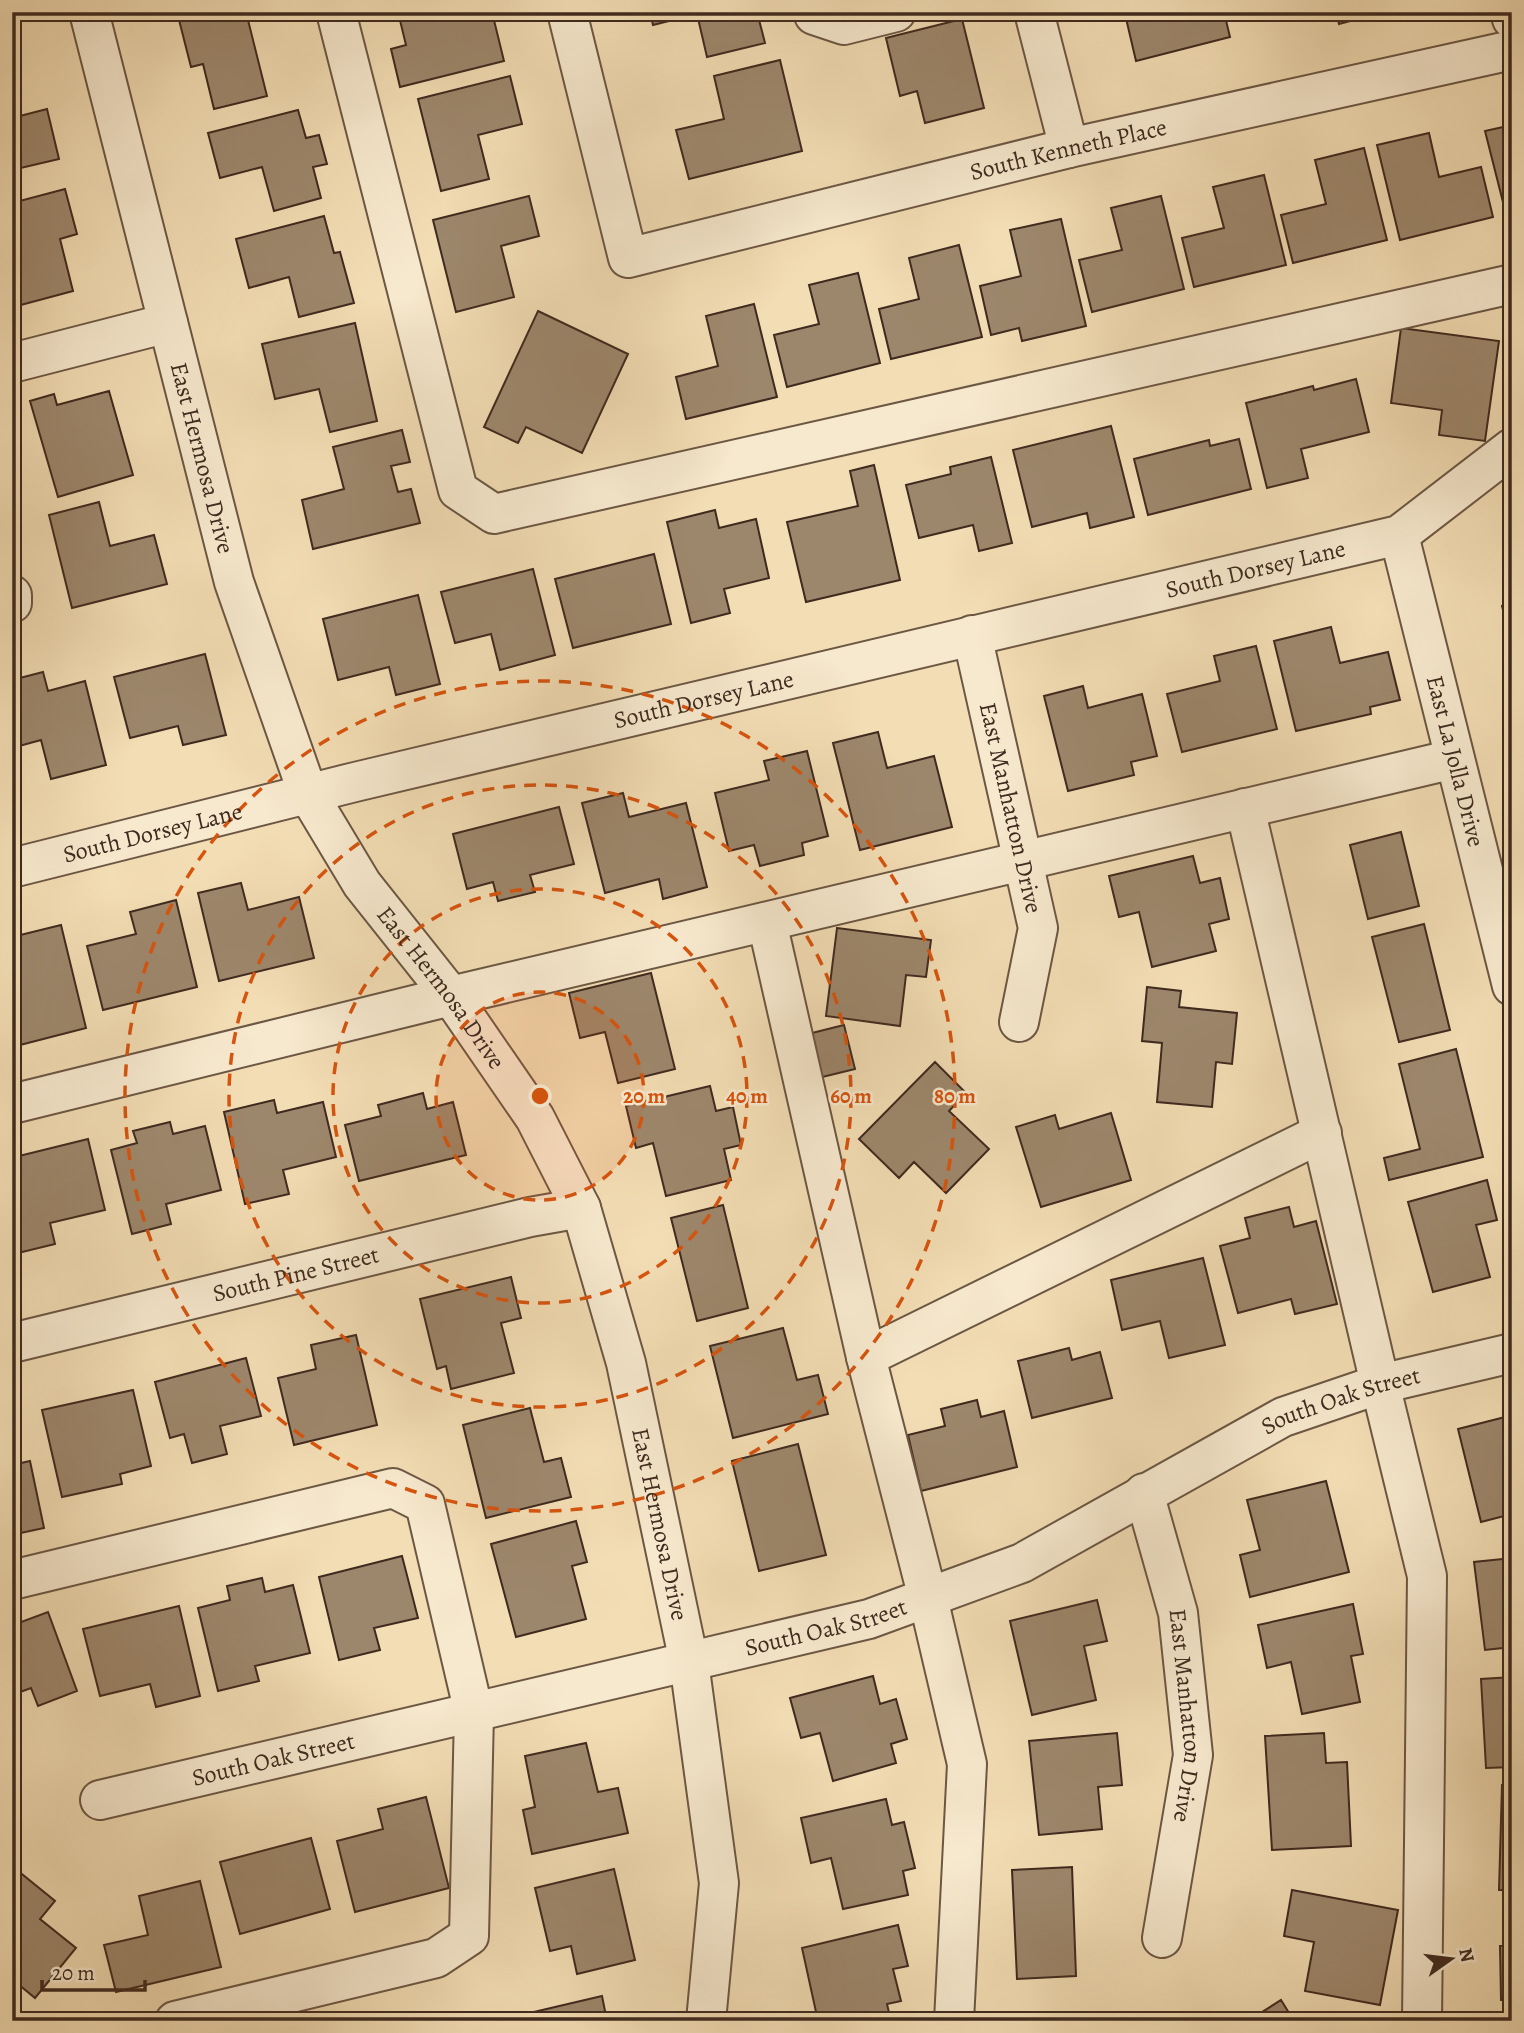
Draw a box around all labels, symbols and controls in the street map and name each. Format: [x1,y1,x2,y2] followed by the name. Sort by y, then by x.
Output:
[967,111,1170,188] street label: South Kenneth Place
[163,359,242,557] street label: East Hermosa Drive
[1162,532,1349,606] street label: South Dorsey Lane
[611,663,797,736] street label: South Dorsey Lane
[1419,672,1493,850] street label: East La Jolla Drive
[972,699,1050,916] street label: East Manhatton Drive
[60,795,246,871] street label: South Dorsey Lane
[370,899,513,1075] street label: East Hermosa Drive
[623,1082,665,1110] text: 20 m
[726,1082,768,1110] text: 40 m
[830,1082,872,1110] text: 60 m
[934,1082,976,1110] text: 80 m
[528,1084,552,1108] centre of rings
[209,1238,382,1310] street label: South Pine Street
[1255,1359,1423,1442] street label: South Oak Street
[624,1425,696,1623] street label: East Hermosa Drive
[742,1591,911,1664] street label: South Oak Street
[1162,1607,1209,1825] street label: East Manhatton Drive
[189,1725,358,1794] street label: South Oak Street
[1416,1924,1486,1994] north arrow
[1452,1945,1481,1965] text: N
[42,1949,145,1993] scale bar
[52,1959,95,1987] text: 20 m

